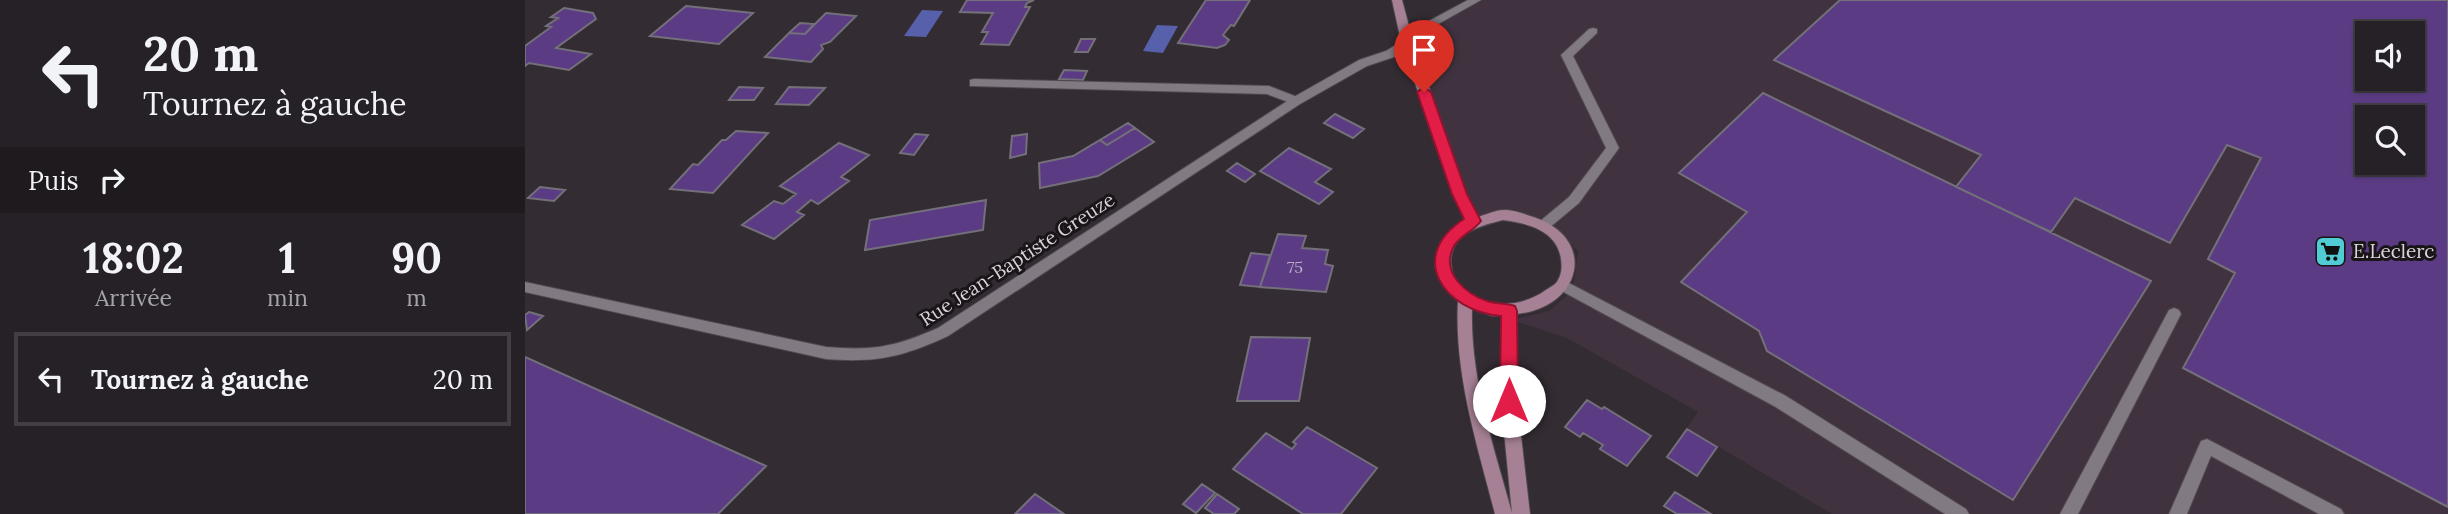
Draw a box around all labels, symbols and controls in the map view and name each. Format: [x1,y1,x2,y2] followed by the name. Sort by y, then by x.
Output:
[1394,20,1454,92] pin
[2355,21,2425,175] map controls
[2355,21,2425,91] button: sound
[143,22,258,84] text: 20 m
[28,28,119,119] icon: left
[1405,31,1443,69] icon: arrive
[143,83,407,124] text: Tournez à gauche
[2355,105,2425,175] button: search
[93,161,131,199] icon: right
[28,164,79,197] text: Puis
[915,187,1119,331] street label: Rue Jean-Baptiste Greuze
[83,231,184,285] text: 18:02
[279,231,296,285] text: 1
[391,231,442,285] text: 90
[2313,234,2347,268] supermarket icon: E.Leclerc
[2353,239,2434,263] place label: E.Leclerc
[1287,257,1303,277] house number: 75
[95,283,172,312] text: Arrivée
[267,283,308,312] text: min
[406,283,427,312] text: m
[32,360,70,398] icon: left
[91,363,309,396] text: Tournez à gauche
[433,363,493,396] text: 20 m
[1472,364,1546,438] position arrow

